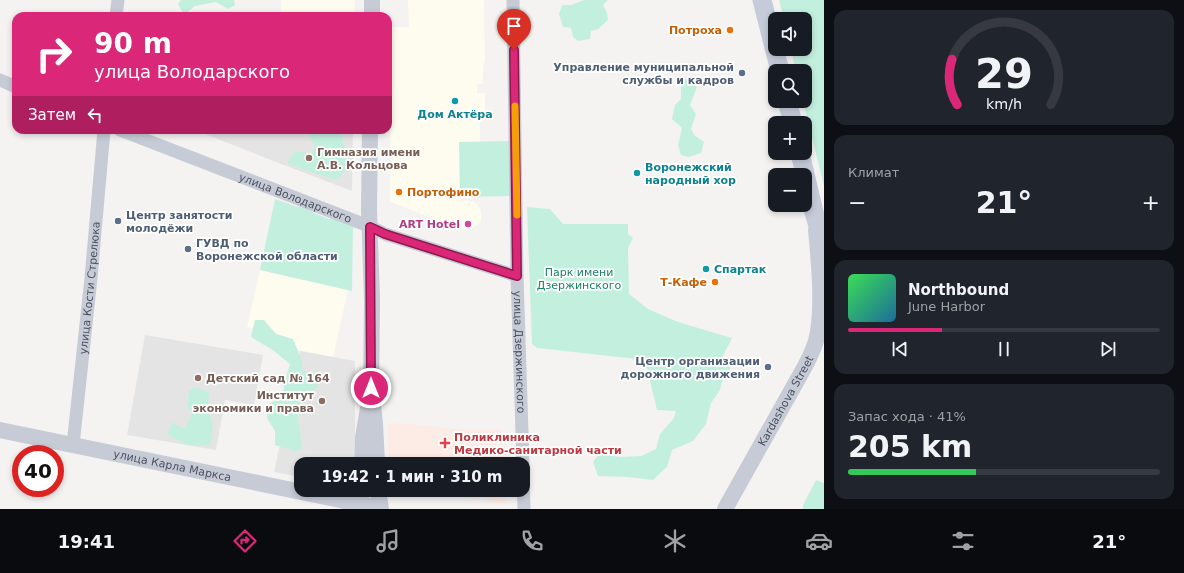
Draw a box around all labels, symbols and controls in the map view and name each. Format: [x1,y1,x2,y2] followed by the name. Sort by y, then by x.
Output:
[497,9,531,50] pin
[768,12,812,212] map controls
[768,12,812,56] button: sound
[503,15,525,37] icon: arrive
[669,24,722,37] place label: Потроха
[725,25,735,35] marker: Потроха
[94,27,172,60] text: 90 m
[28,28,80,80] icon: right
[975,49,1033,98] text: 29
[94,61,290,82] text: улица Володарского
[553,61,734,87] place label: Управление муниципальной службы и кадров
[768,64,812,108] button: search
[737,68,747,78] marker: Управление муниципальной службы и кадров
[450,96,460,106] marker: Дом Актёра
[986,96,1022,112] text: km/h
[84,104,106,126] icon: left
[28,106,76,124] text: Затем
[417,108,493,121] place label: Дом Актёра
[768,116,812,160] button: +
[317,146,420,172] place label: Гимназия имени А.В. Кольцова
[304,153,314,163] marker: Гимназия имени А.В. Кольцова
[645,161,736,187] place label: Воронежский народный хор
[848,165,899,180] text: Климат
[632,168,642,178] marker: Воронежский народный хор
[768,168,812,212] button: −
[237,170,354,226] street label: улица Володарского
[976,185,1032,220] text: 21°
[407,186,480,199] place label: Портофино
[394,187,404,197] marker: Портофино
[848,190,866,215] text: −
[1142,190,1160,215] text: +
[126,209,232,235] place label: Центр занятости молодёжи
[113,216,123,226] marker: Центр занятости молодёжи
[399,218,460,231] place label: ART Hotel
[463,219,473,229] marker: ART Hotel
[76,221,102,355] street label: улица Кости Стрелюка
[196,237,338,263] place label: ГУВД по Воронежской области
[183,244,193,254] marker: ГУВД по Воронежской области
[714,263,767,276] place label: Спартак
[701,264,711,274] marker: Спартак
[537,266,621,292] park label: Парк имени Дзержинского
[660,276,707,289] place label: Т-Кафе
[710,277,720,287] marker: Т-Кафе
[908,281,1009,299] text: Northbound
[511,290,528,414] street label: улица Дзержинского
[908,299,985,314] text: June Harbor
[889,338,911,360] icon: previous
[993,338,1015,360] icon: pause
[1097,338,1119,360] icon: next
[755,353,816,448] street label: Kardashova Street
[621,355,760,381] place label: Центр организации дорожного движения
[763,362,773,372] marker: Центр организации дорожного движения
[350,367,392,409] position arrow
[206,372,330,385] place label: Детский сад № 164
[193,373,203,383] marker: Детский сад № 164
[193,389,315,415] place label: Институт экономики и права
[317,396,327,406] marker: Институт экономики и права
[848,409,966,424] text: Запас хода · 41%
[848,429,972,464] text: 205 km
[454,431,622,457] place label: Поликлиника Медико-санитарной части
[439,437,451,449] marker: Поликлиника Медико-санитарной части
[12,445,64,497] speed limit sign: 40
[112,447,232,484] street label: улица Карла Маркса
[322,468,503,486] text: 19:42 · 1 мин · 310 m
[231,527,259,555] icon: directions
[374,527,402,555] icon: music
[518,527,546,555] icon: phone
[661,527,689,555] icon: climate
[805,527,833,555] icon: car
[949,527,977,555] icon: filters
[58,531,115,552] text: 19:41
[1092,531,1126,552] text: 21°

